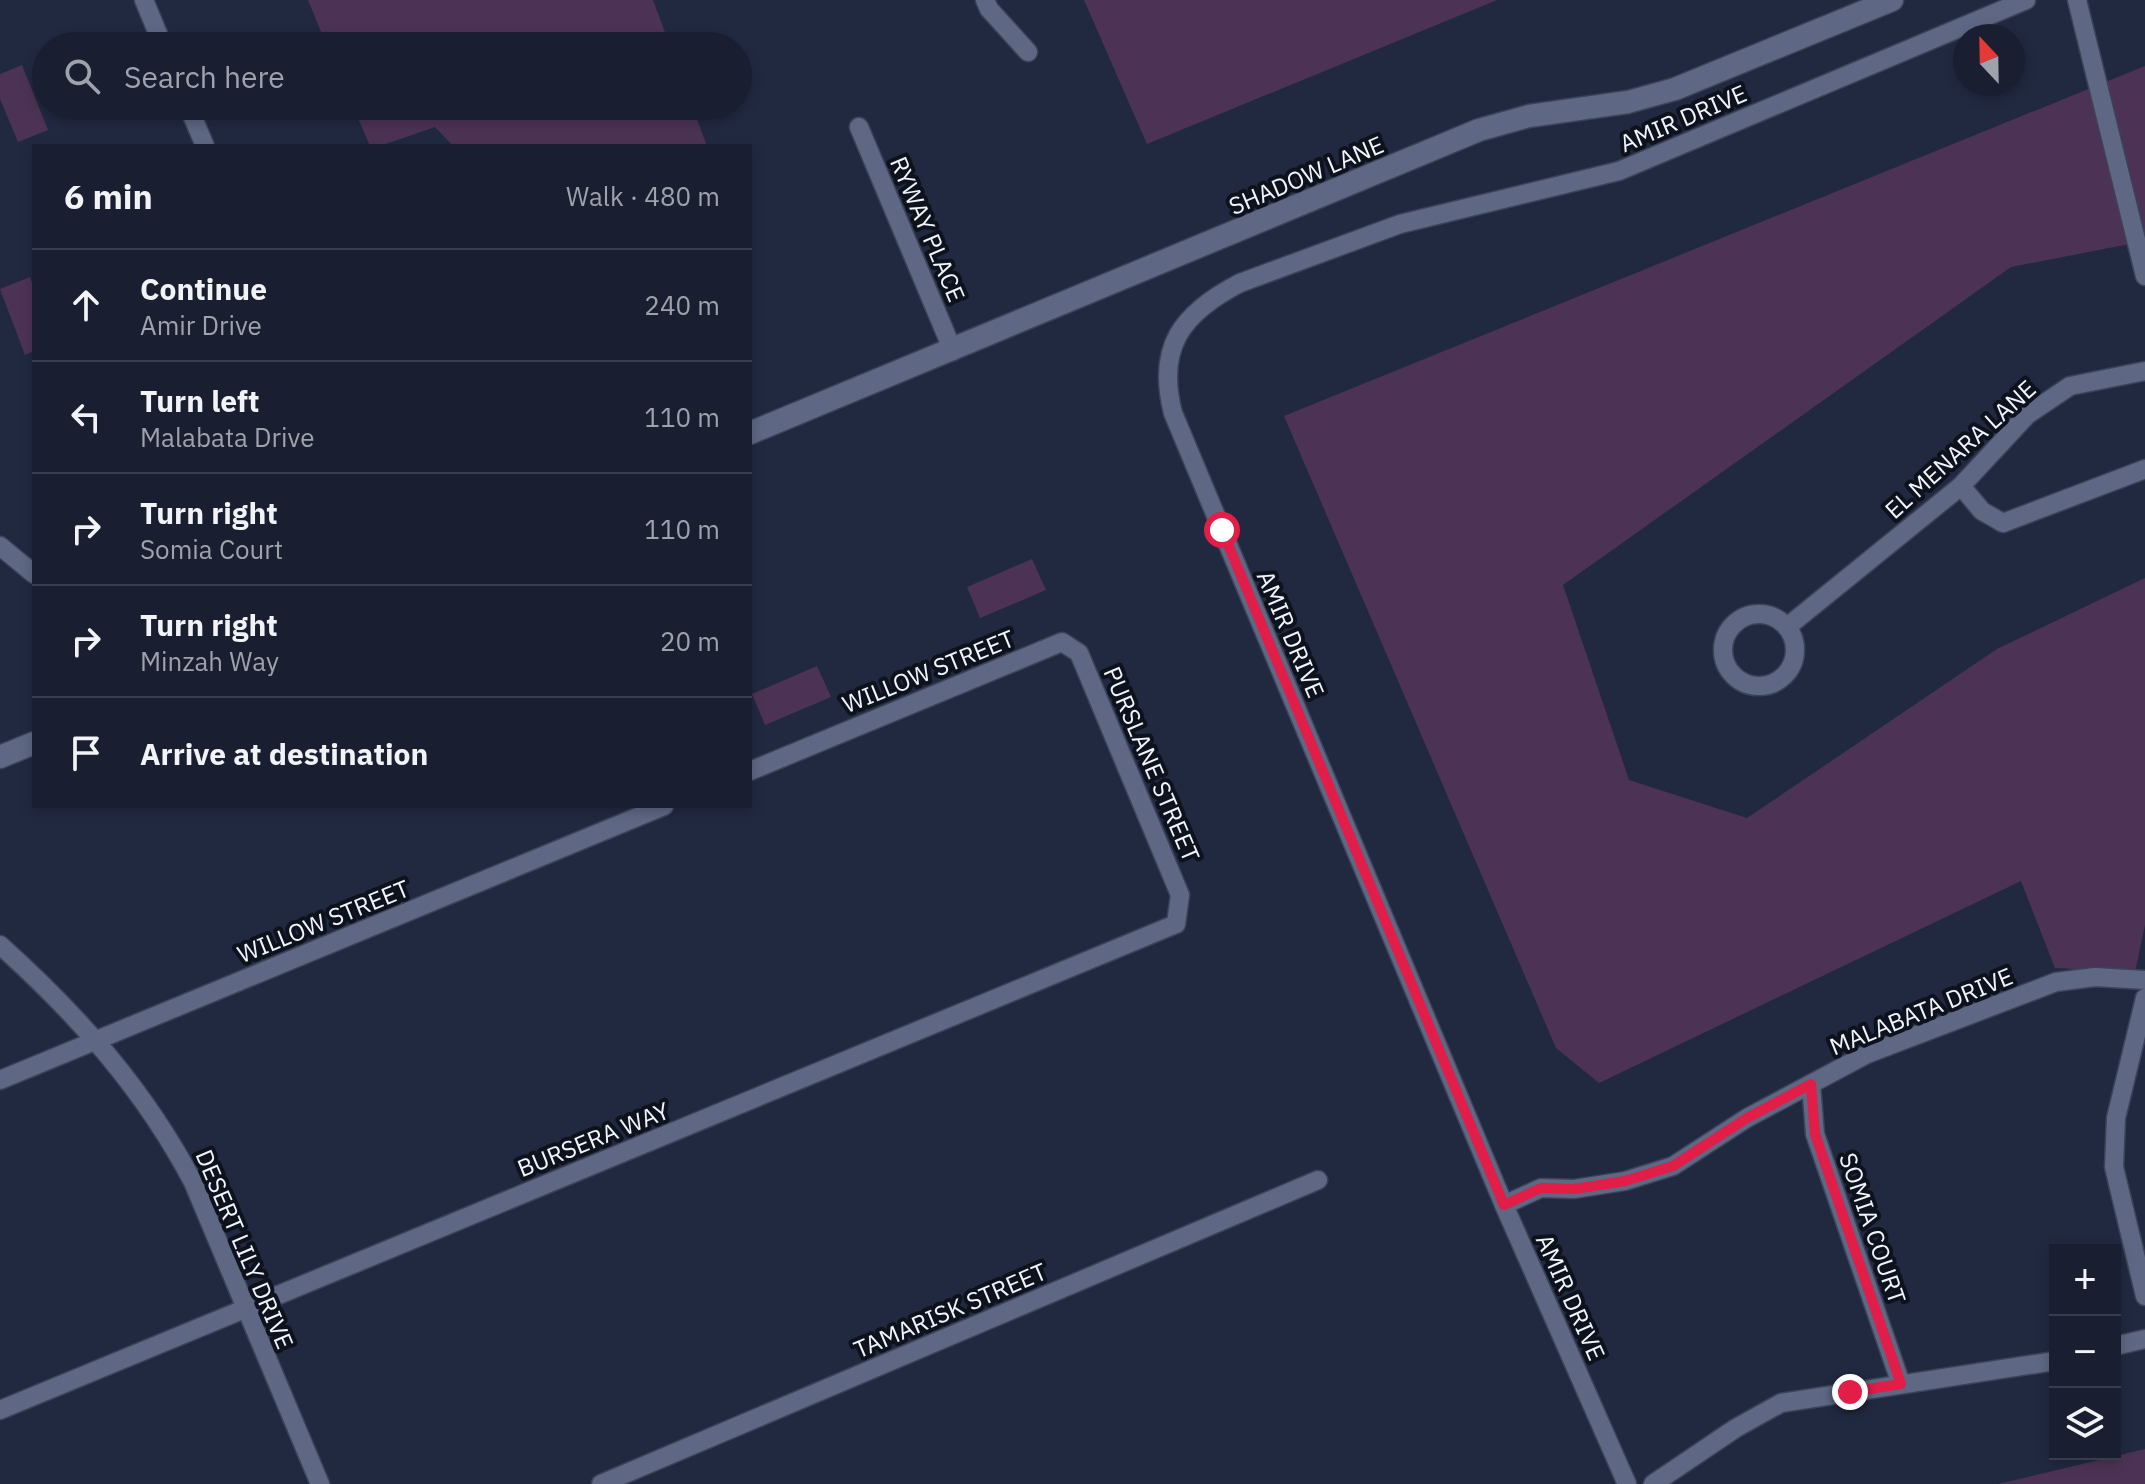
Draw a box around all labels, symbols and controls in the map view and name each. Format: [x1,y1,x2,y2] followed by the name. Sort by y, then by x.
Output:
[1953,24,2025,96] north arrow
[32,32,752,120] search box
[60,54,104,98] icon: search
[124,57,285,96] text: Search here
[1615,77,1751,159] street label: AMIR DRIVE
[1224,128,1388,222] street label: SHADOW LANE
[883,151,973,307] street label: RYWAY PLACE
[64,174,153,218] text: 6 min
[566,179,720,213] text: Walk · 480 m
[140,269,267,308] text: Continue
[64,283,108,327] icon: ahead
[644,288,720,322] text: 240 m
[140,308,262,342] text: Amir Drive
[1878,373,2042,525] street label: EL MENARA LANE
[140,381,259,420] text: Turn left
[64,395,108,439] icon: left
[644,400,720,434] text: 110 m
[140,420,314,454] text: Malabata Drive
[140,493,278,532] text: Turn right
[64,507,108,551] icon: right
[644,512,720,546] text: 110 m
[1204,512,1240,548] route start
[140,532,283,566] text: Somia Court
[1250,566,1332,702] street label: AMIR DRIVE
[140,605,278,644] text: Turn right
[64,619,108,663] icon: right
[837,622,1019,720] street label: WILLOW STREET
[660,624,720,658] text: 20 m
[140,644,279,678] text: Minzah Way
[1096,662,1208,867] street label: PURSLANE STREET
[64,731,108,775] icon: arrive
[140,734,428,773] text: Arrive at destination
[232,872,414,970] street label: WILLOW STREET
[1825,960,2017,1062] street label: MALABATA DRIVE
[512,1094,674,1184] street label: BURSERA WAY
[189,1144,301,1354] street label: DESERT LILY DRIVE
[1832,1148,1914,1308] street label: SOMIA COURT
[1529,1229,1613,1365] street label: AMIR DRIVE
[2049,1244,2121,1460] map controls
[2049,1244,2121,1316] button: +
[849,1255,1052,1365] street label: TAMARISK STREET
[2049,1316,2121,1388] button: −
[1832,1374,1868,1410] route end
[2049,1388,2121,1460] button: layers

